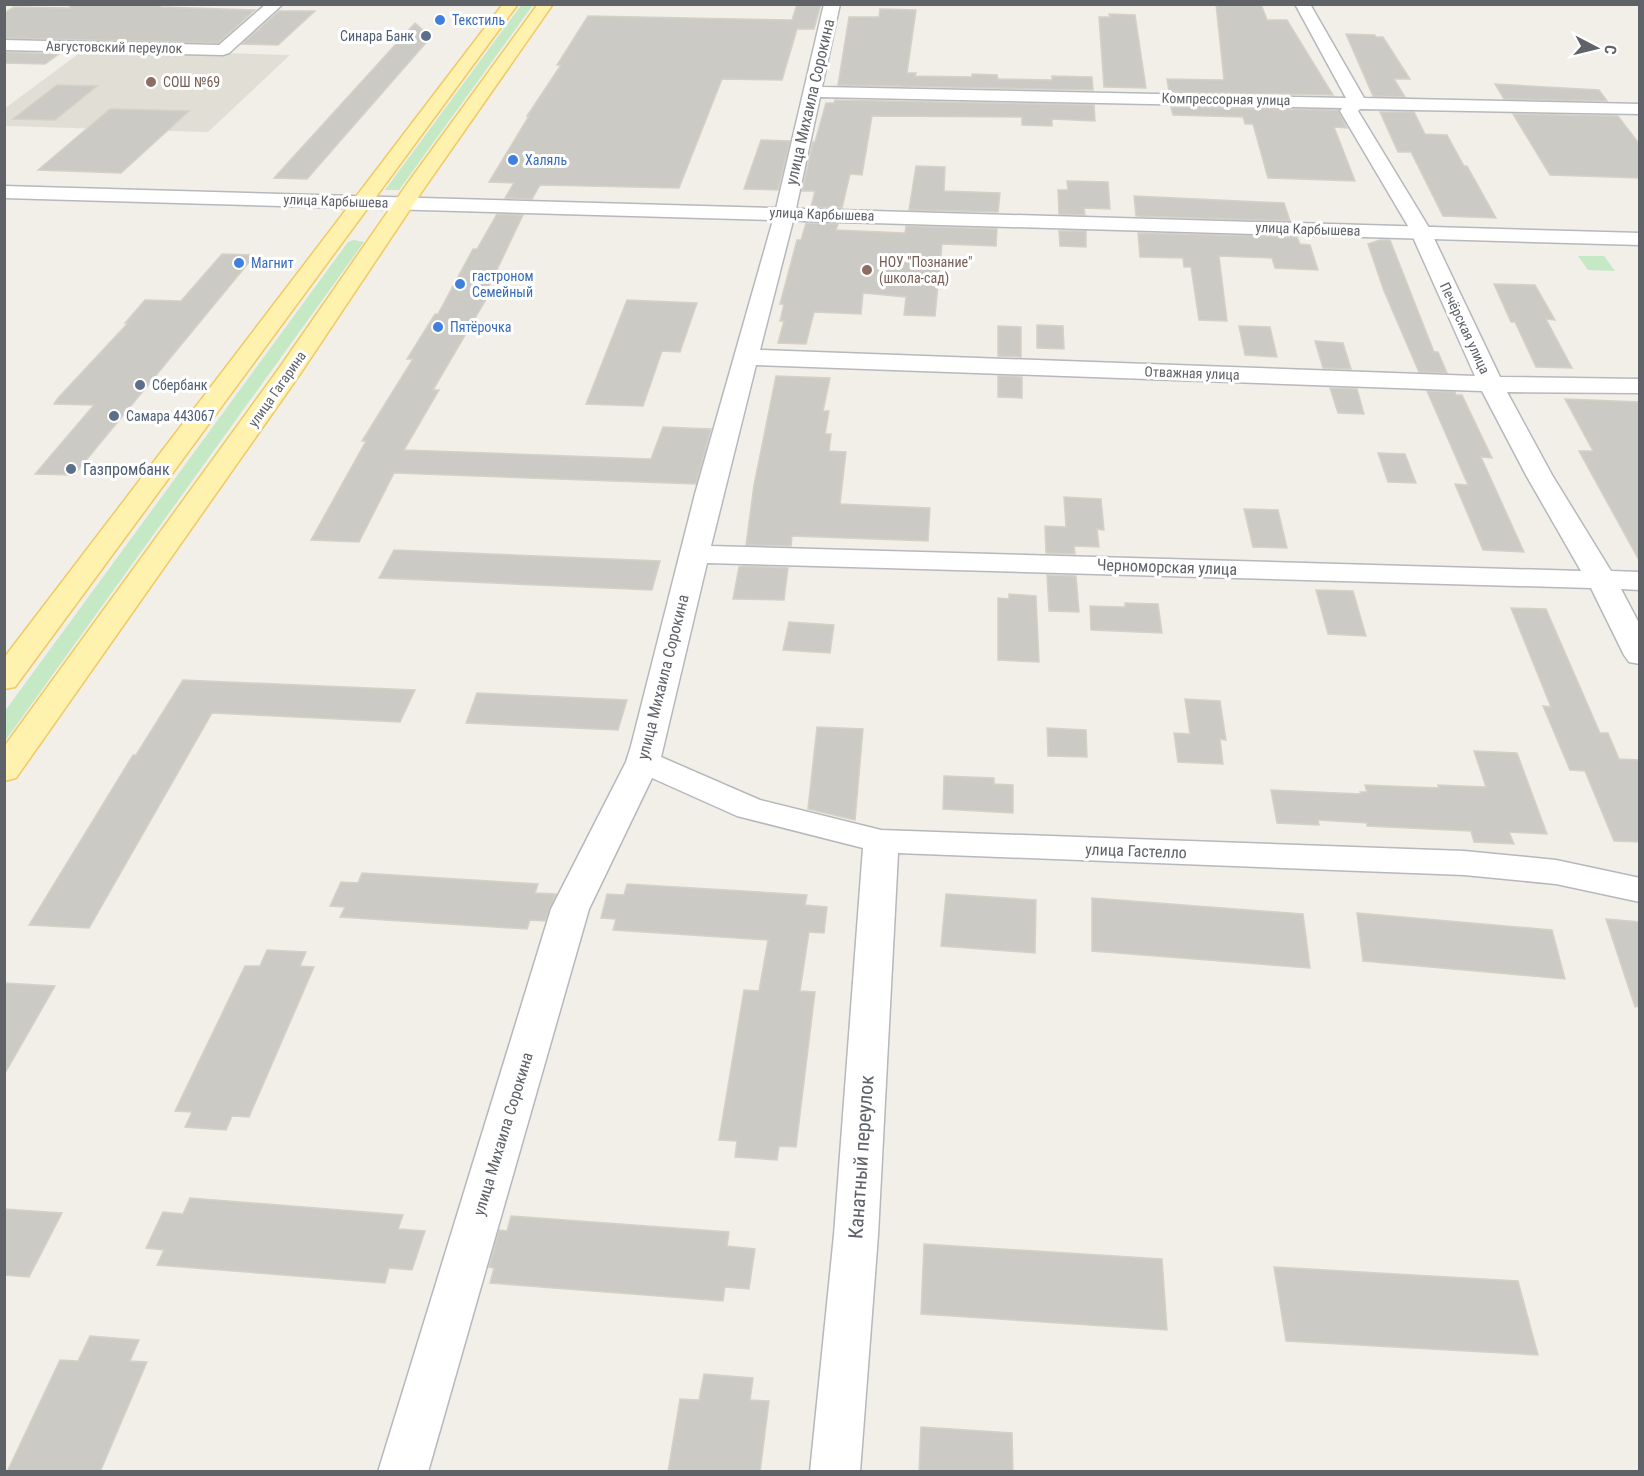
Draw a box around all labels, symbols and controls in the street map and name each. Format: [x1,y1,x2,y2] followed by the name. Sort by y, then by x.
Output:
[452,12,505,28] place label: Текстиль
[433,13,447,27] marker: Текстиль
[782,17,838,187] street label: улица Михаила Сорокина
[1566,18,1626,78] north arrow
[340,28,414,44] place label: Синара Банк
[419,29,433,43] marker: Синара Банк
[46,38,183,56] street label: Августовский переулок
[1600,44,1620,55] text: С
[163,74,220,90] place label: СОШ №69
[144,75,158,89] marker: СОШ №69
[1161,90,1291,108] street label: Компрессорная улица
[525,152,567,168] place label: Халяль
[506,153,520,167] marker: Халяль
[283,191,389,211] street label: улица Карбышева
[769,204,875,224] street label: улица Карбышева
[1255,219,1361,239] street label: улица Карбышева
[879,254,972,287] place label: НОУ "Познание" (школа-сад)
[251,255,294,271] place label: Магнит
[232,256,246,270] marker: Магнит
[860,263,874,277] marker: НОУ "Познание" (школа-сад)
[472,268,533,300] place label: гастроном Семейный
[453,277,467,291] marker: гастроном Семейный
[1437,280,1493,376] street label: Печёрская улица
[450,319,512,335] place label: Пятёрочка
[431,320,445,334] marker: Пятёрочка
[245,348,309,430] street label: улица Гагарина
[1144,363,1240,383] street label: Отважная улица
[152,377,208,393] place label: Сбербанк
[133,378,147,392] marker: Сбербанк
[126,408,215,424] place label: Самара 443067
[107,409,121,423] marker: Самара 443067
[83,460,170,479] place label: Газпромбанк
[64,462,78,476] marker: Газпромбанк
[1097,555,1237,579] street label: Черноморская улица
[633,592,693,762] street label: улица Михаила Сорокина
[1085,840,1187,862] street label: улица Гастелло
[469,1050,537,1218] street label: улица Михаила Сорокина
[843,1074,879,1240] street label: Канатный переулок

